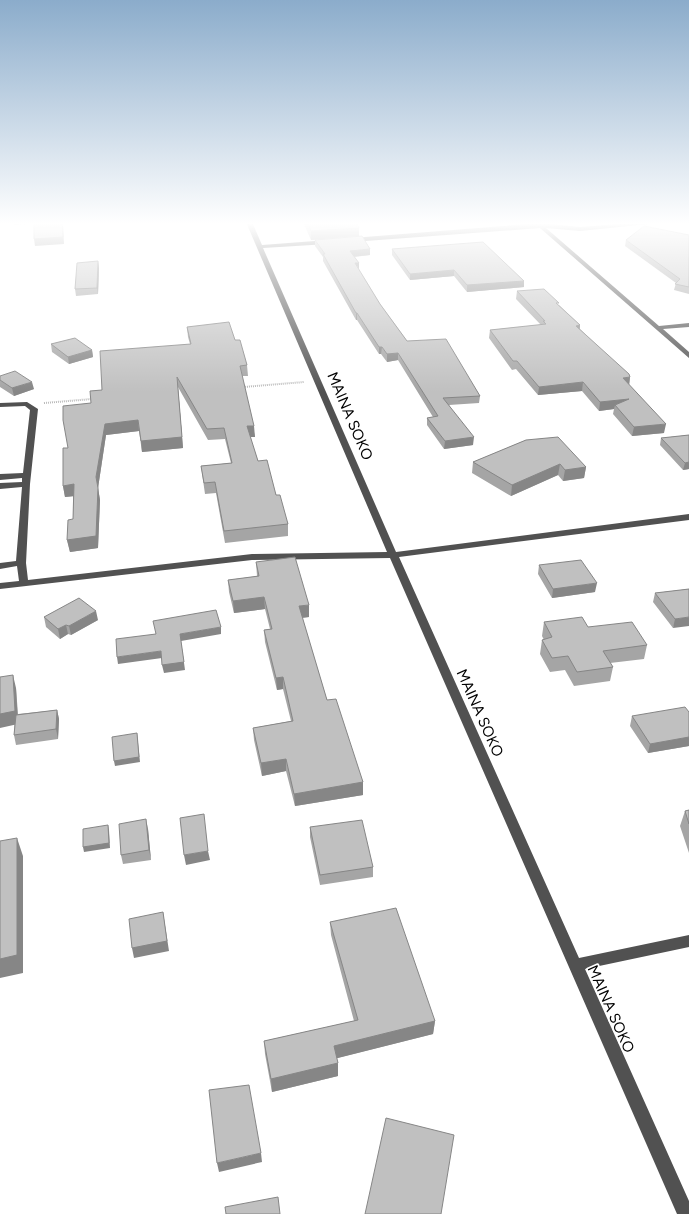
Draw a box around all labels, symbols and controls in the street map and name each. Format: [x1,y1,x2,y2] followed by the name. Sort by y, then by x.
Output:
[323,369,377,463] street label: MAINA SOKO
[453,666,507,760] street label: MAINA SOKO
[584,962,638,1056] street label: MAINA SOKO

